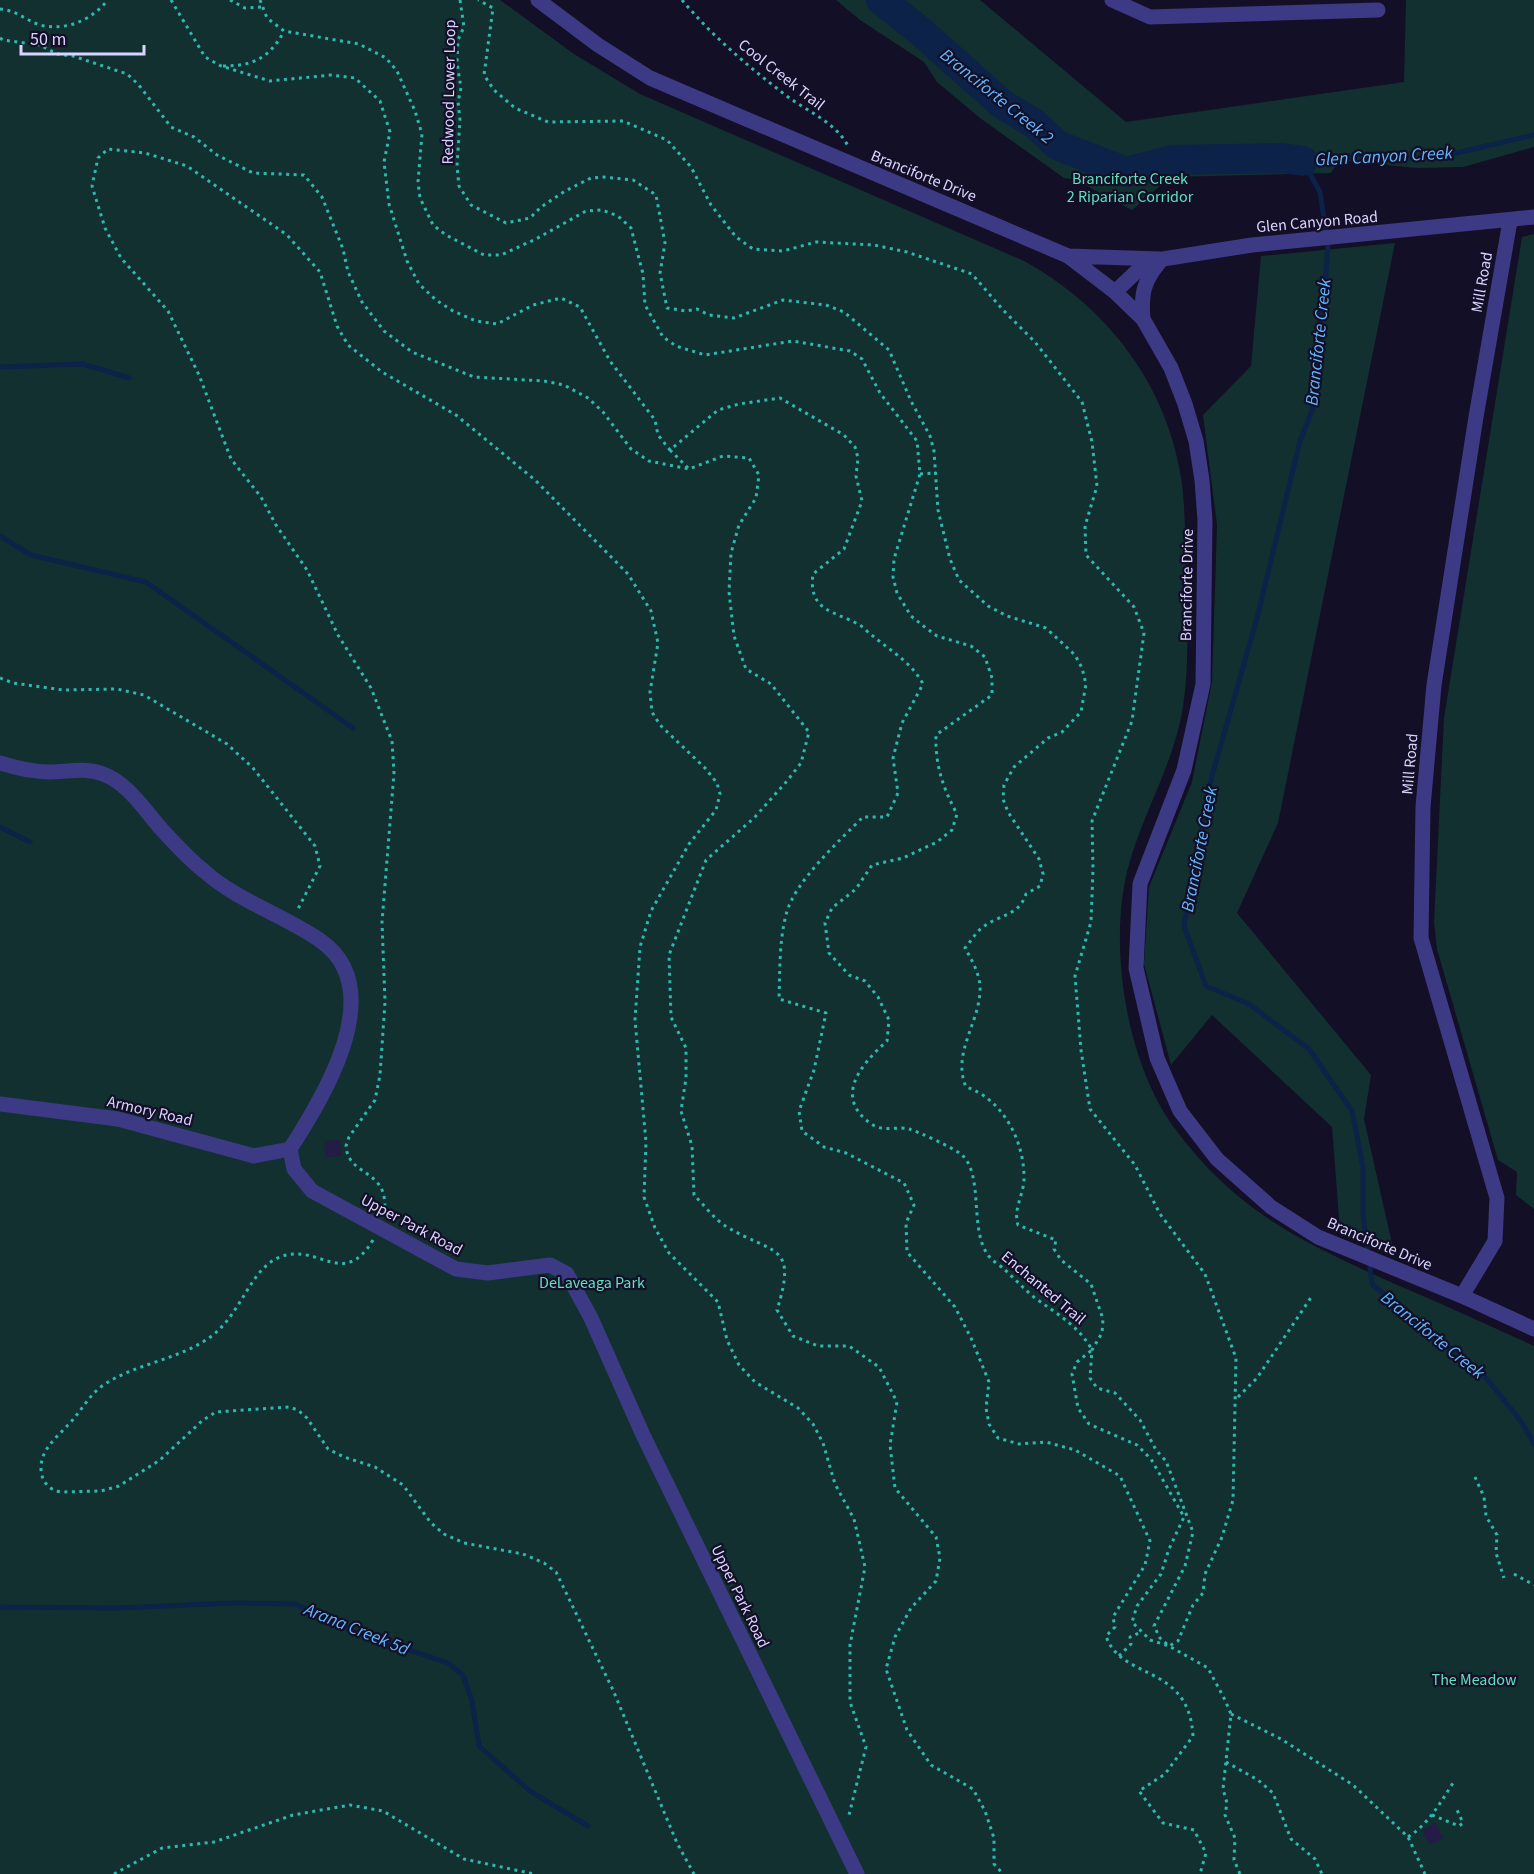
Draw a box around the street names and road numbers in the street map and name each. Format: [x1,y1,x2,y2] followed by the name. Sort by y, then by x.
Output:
[437,19,461,165] street label: Redwood Lower Loop
[733,34,829,116] street label: Cool Creek Trail
[867,145,980,207] street label: Branciforte Drive
[1255,206,1379,238] street label: Glen Canyon Road
[1466,250,1498,314] street label: Mill Road
[1175,529,1199,641] street label: Branciforte Drive
[1396,733,1424,796] street label: Mill Road
[105,1090,195,1131] street label: Armory Road
[357,1189,466,1261] street label: Upper Park Road
[1324,1212,1436,1276] street label: Branciforte Drive
[996,1246,1090,1330] street label: Enchanted Trail
[706,1541,775,1652] street label: Upper Park Road

